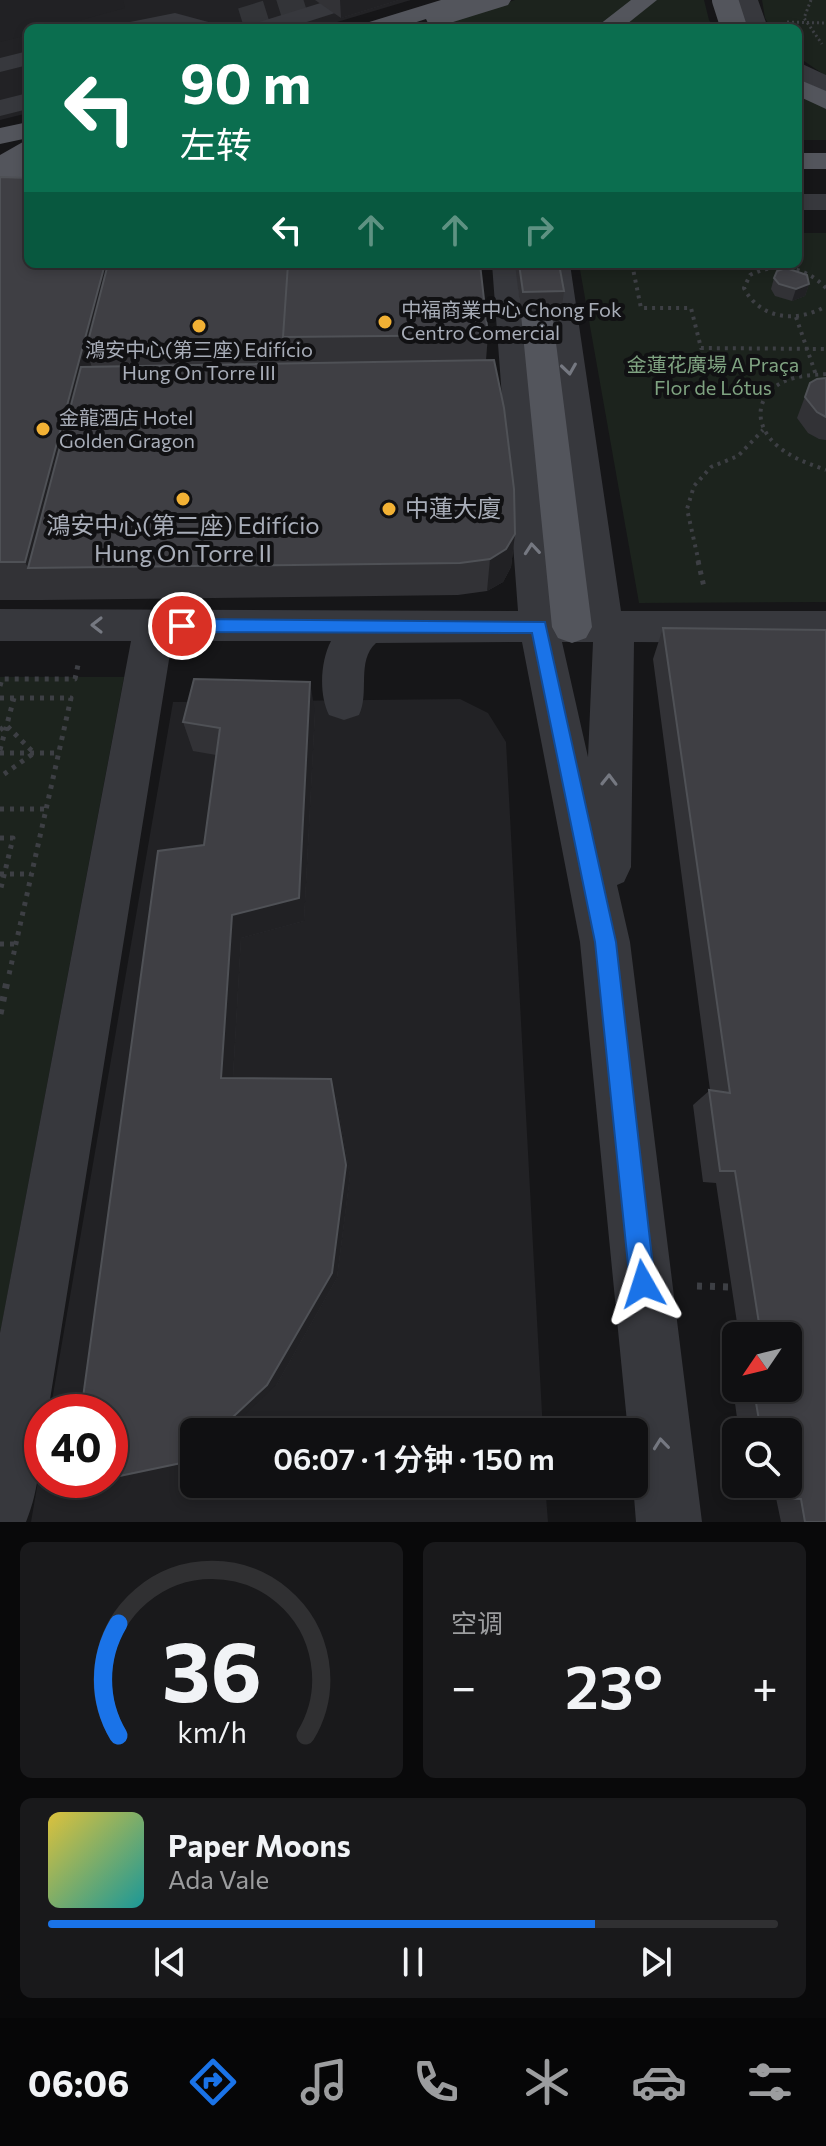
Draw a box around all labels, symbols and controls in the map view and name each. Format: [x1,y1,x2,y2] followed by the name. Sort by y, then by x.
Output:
[180,47,311,116] text: 90 m
[48,56,152,160] icon: left
[180,121,252,165] text: 左转
[265,208,309,252] icon: left
[349,208,393,252] icon: ahead
[433,208,477,252] icon: ahead
[517,208,561,252] icon: right
[401,297,622,344] place label: 中福商業中心 Chong Fok Centro Comercial
[376,313,394,331] marker: 中福商業中心 Chong Fok Centro Comercial
[190,317,208,335] marker: 鴻安中心(第三座) Edifício Hung On Torre III
[85,337,313,384] place label: 鴻安中心(第三座) Edifício Hung On Torre III
[627,352,799,399] park label: 金蓮花廣場 A Praça Flor de Lótus
[560,362,577,376] one-way arrow
[59,405,195,452] place label: 金龍酒店 Hotel Golden Gragon
[34,420,52,438] marker: 金龍酒店 Hotel Golden Gragon
[174,490,192,508] marker: 鴻安中心(第二座) Edifício Hung On Torre II
[405,493,501,522] place label: 中蓮大廈
[380,500,398,518] marker: 中蓮大廈
[46,510,320,567] place label: 鴻安中心(第二座) Edifício Hung On Torre II
[524,542,541,555] one-way arrow
[148,592,216,660] pin
[160,604,204,648] icon: arrive
[90,617,103,634] one-way arrow
[601,773,618,786] one-way arrow
[601,1242,685,1326] position arrow
[722,1322,802,1402] north arrow
[722,1322,802,1498] map controls
[24,1394,128,1498] speed limit sign: 40
[722,1418,802,1498] button: search
[652,1438,669,1451] one-way arrow
[273,1439,555,1476] text: 06:07 · 1 分钟 · 150 m
[451,1607,503,1638] text: 空调
[162,1617,261,1719] text: 36
[565,1648,663,1721] text: 23°
[451,1658,476,1712] text: −
[752,1658,778,1712] text: +
[177,1714,246,1749] text: km/h
[168,1826,351,1863] text: Paper Moons
[168,1863,269,1894] text: Ada Vale
[148,1940,192,1984] icon: previous
[391,1940,435,1984] icon: pause
[634,1940,678,1984] icon: next
[185,2054,241,2110] icon: directions
[296,2054,352,2110] icon: music
[408,2054,464,2110] icon: phone
[519,2054,575,2110] icon: climate
[631,2054,687,2110] icon: car
[742,2054,798,2110] icon: filters
[28,2060,130,2104] text: 06:06

